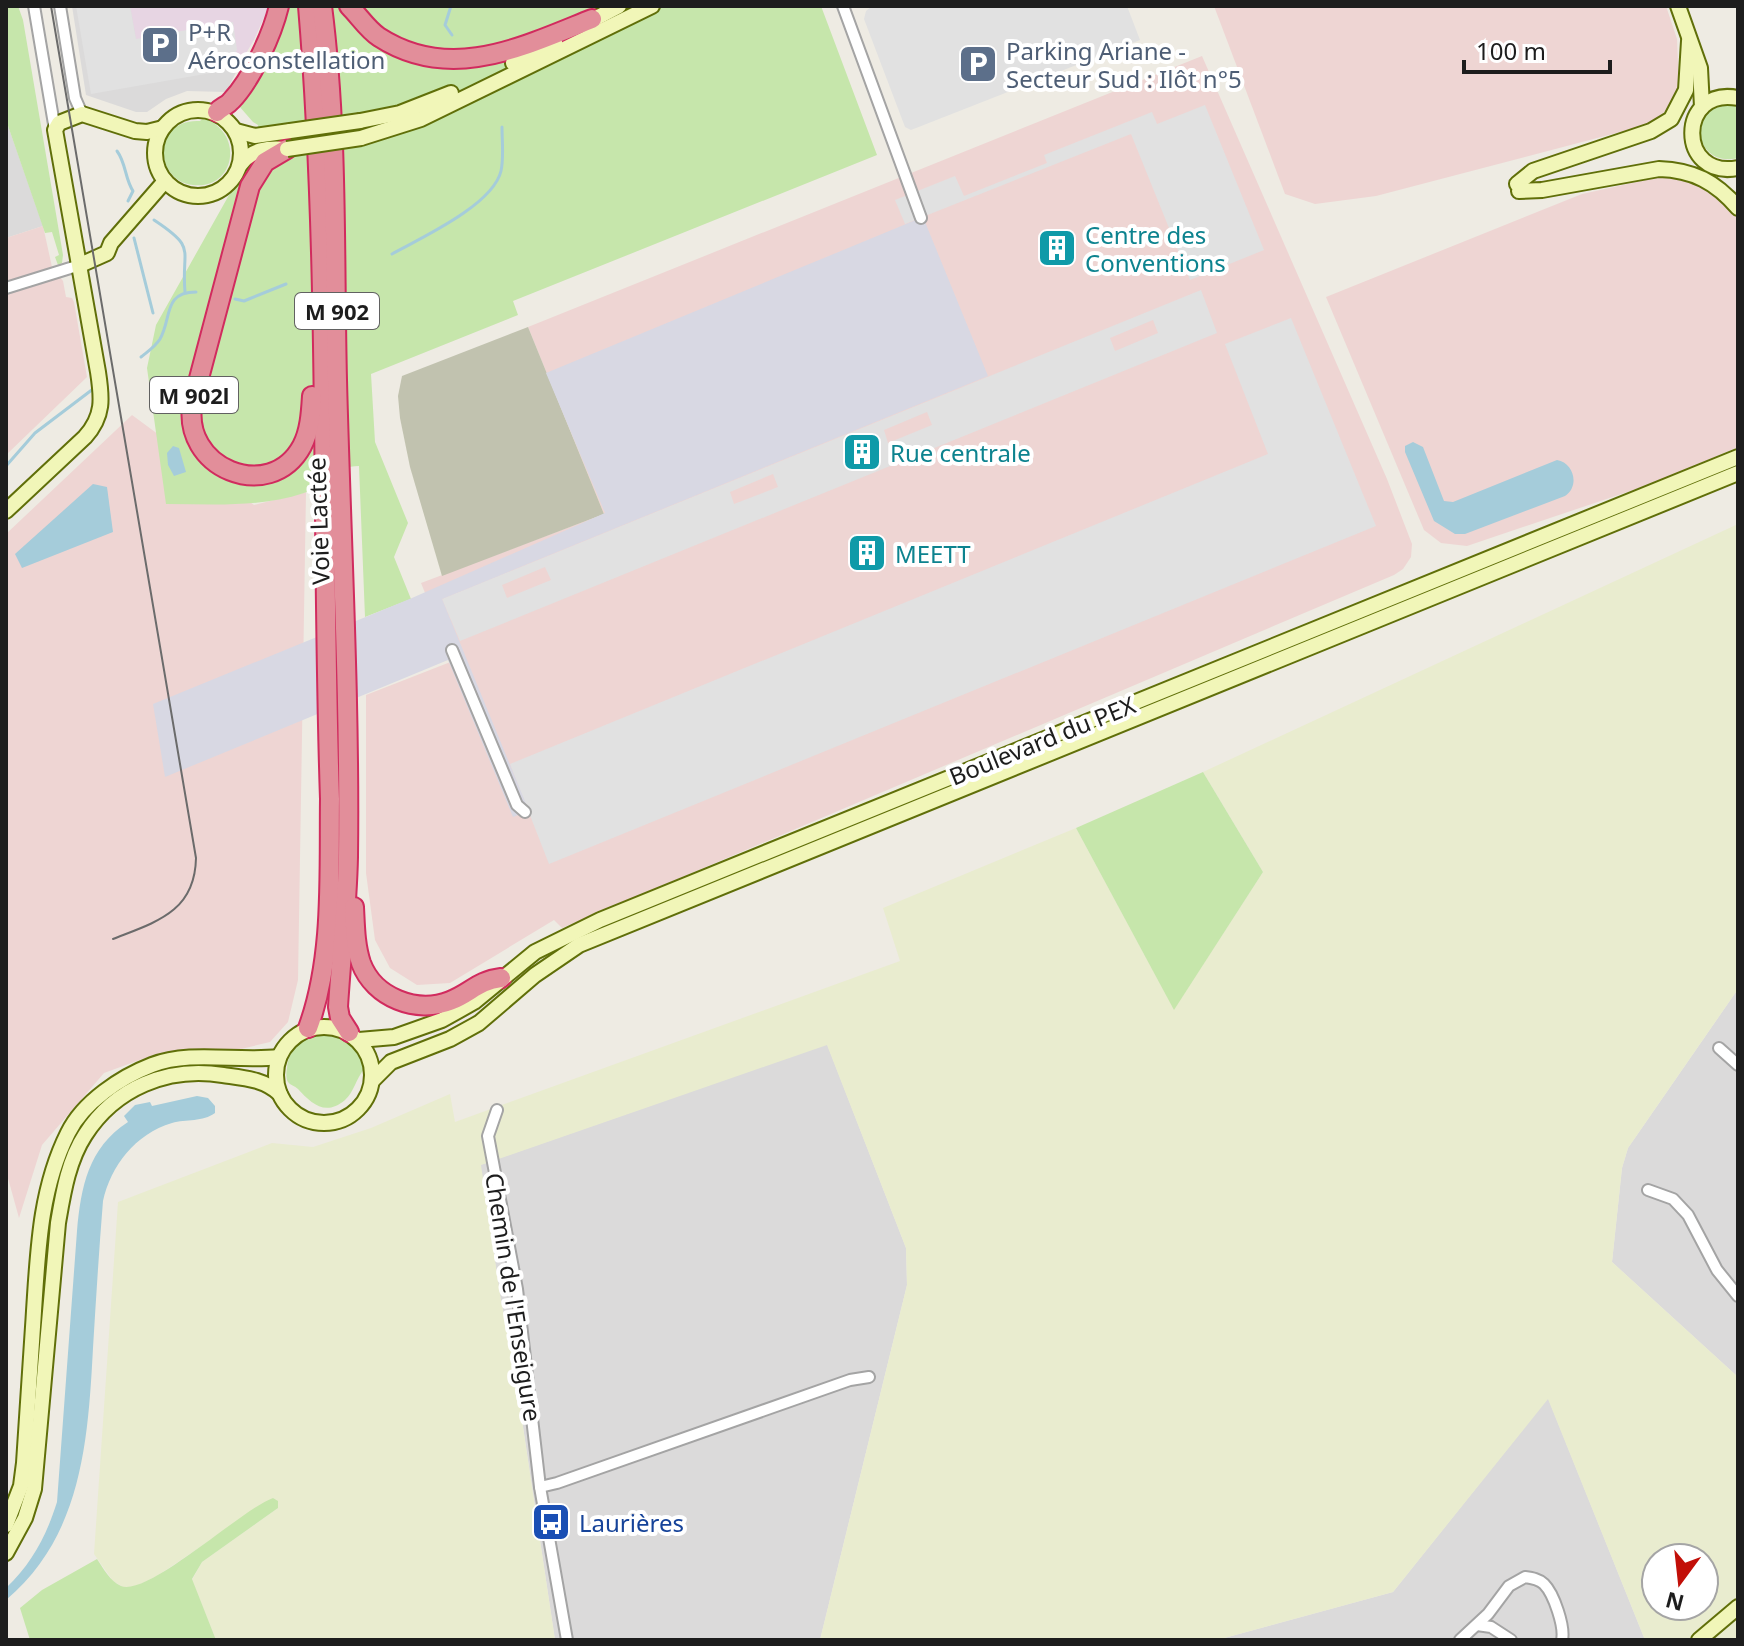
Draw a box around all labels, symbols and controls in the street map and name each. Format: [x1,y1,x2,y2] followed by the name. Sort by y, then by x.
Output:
[188,15,385,76] place label: P+R Aéroconstellation
[139,24,181,66] parking icon: P+R Aéroconstellation
[1464,24,1610,74] scale bar
[1006,34,1242,95] place label: Parking Ariane - Secteur Sud : Ilôt n°5
[1476,34,1546,67] text: 100 m
[957,43,999,85] parking icon: Parking Ariane - Secteur Sud : Ilôt n°5
[1085,218,1226,279] place label: Centre des Conventions
[1036,227,1078,269] building icon: Centre des Conventions
[295,293,379,329] road number: M 902
[150,377,238,413] road number: M 902l
[841,431,883,473] building icon: Rue centrale
[890,436,1031,469] place label: Rue centrale
[299,457,337,585] street label: Voie Lactée
[846,532,888,574] building icon: MEETT
[895,537,971,570] place label: MEETT
[944,688,1140,792] street label: Boulevard du PEX
[478,1170,550,1424] street label: Chemin de l'Enseigure
[530,1501,572,1543] bus stop icon: Laurières
[579,1506,684,1539] place label: Laurières
[1640,1542,1720,1622] north arrow
[1662,1585,1687,1619] text: N

